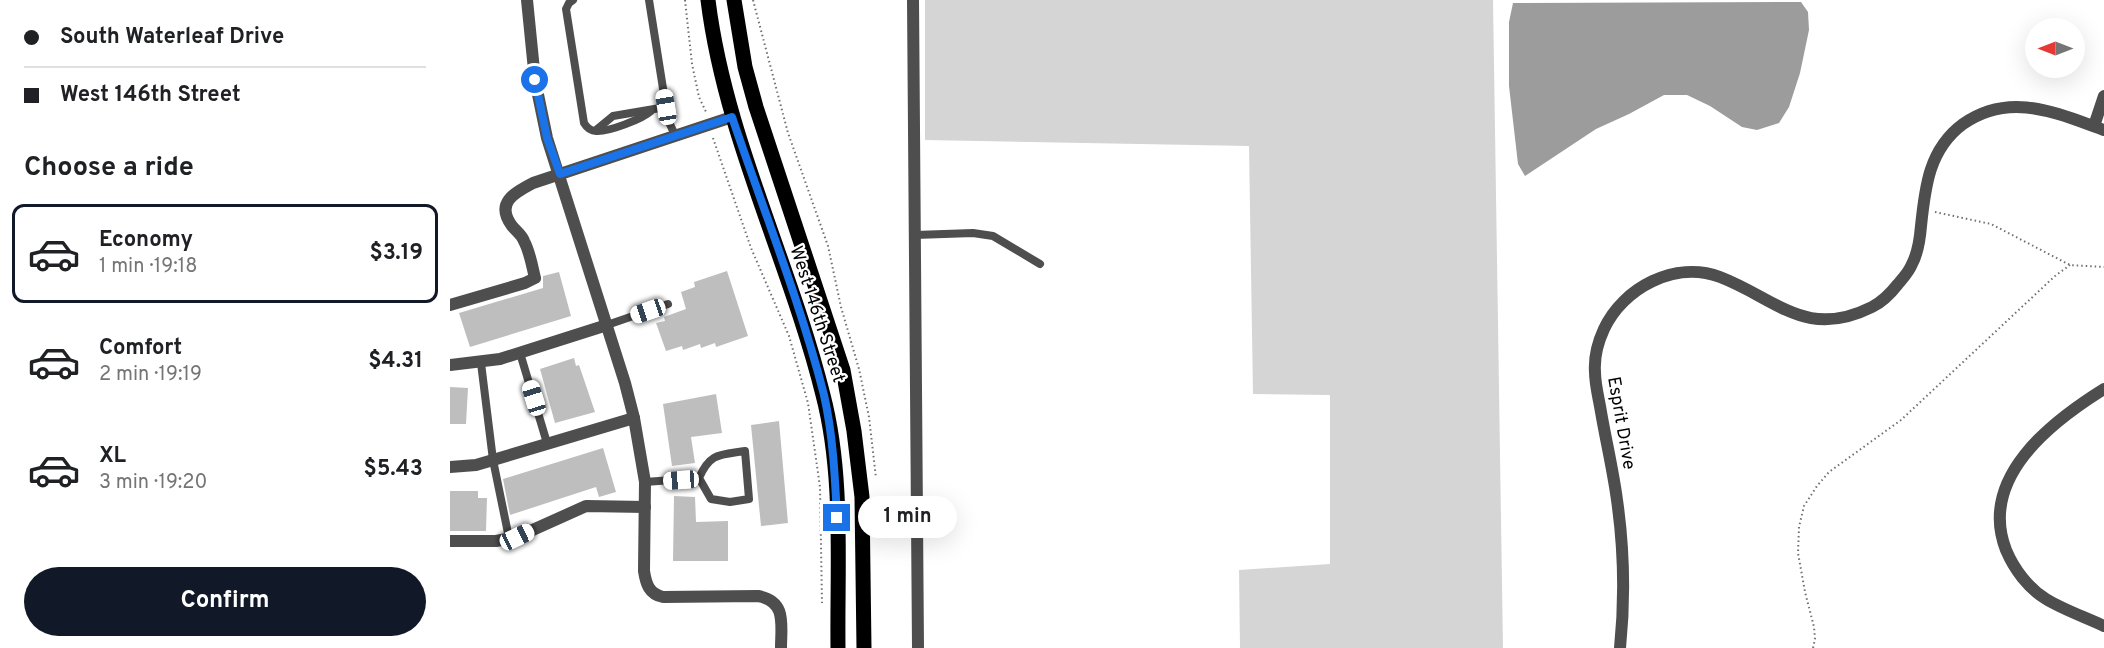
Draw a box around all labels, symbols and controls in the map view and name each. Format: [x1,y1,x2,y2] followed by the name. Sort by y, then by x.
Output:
[2025,18,2085,78] north arrow
[2025,18,2085,78] map controls
[60,24,284,51] text: South Waterleaf Drive
[521,66,548,93] route start
[60,82,241,109] text: West 146th Street
[654,88,678,126] car
[24,151,194,185] text: Choose a ride
[27,227,81,281] icon: car
[99,227,193,254] text: Economy
[369,240,423,267] text: $3.19
[784,243,849,386] street label: West 146th Street
[99,254,197,280] text: 1 min · 19:18
[628,297,668,325] car
[27,335,81,389] icon: car
[99,335,182,362] text: Comfort
[368,348,423,375] text: $4.31
[99,362,202,388] text: 2 min · 19:19
[1601,375,1640,472] street label: Esprit Drive
[520,378,548,418] car
[27,443,81,497] icon: car
[99,443,126,470] text: XL
[364,456,423,483] text: $5.43
[99,470,207,496] text: 3 min · 19:20
[662,470,700,490] car
[858,497,957,539] callout: 1 min
[823,504,850,531] route end
[883,504,932,530] text: 1 min
[497,521,537,553] car
[24,567,426,636] button: Confirm

